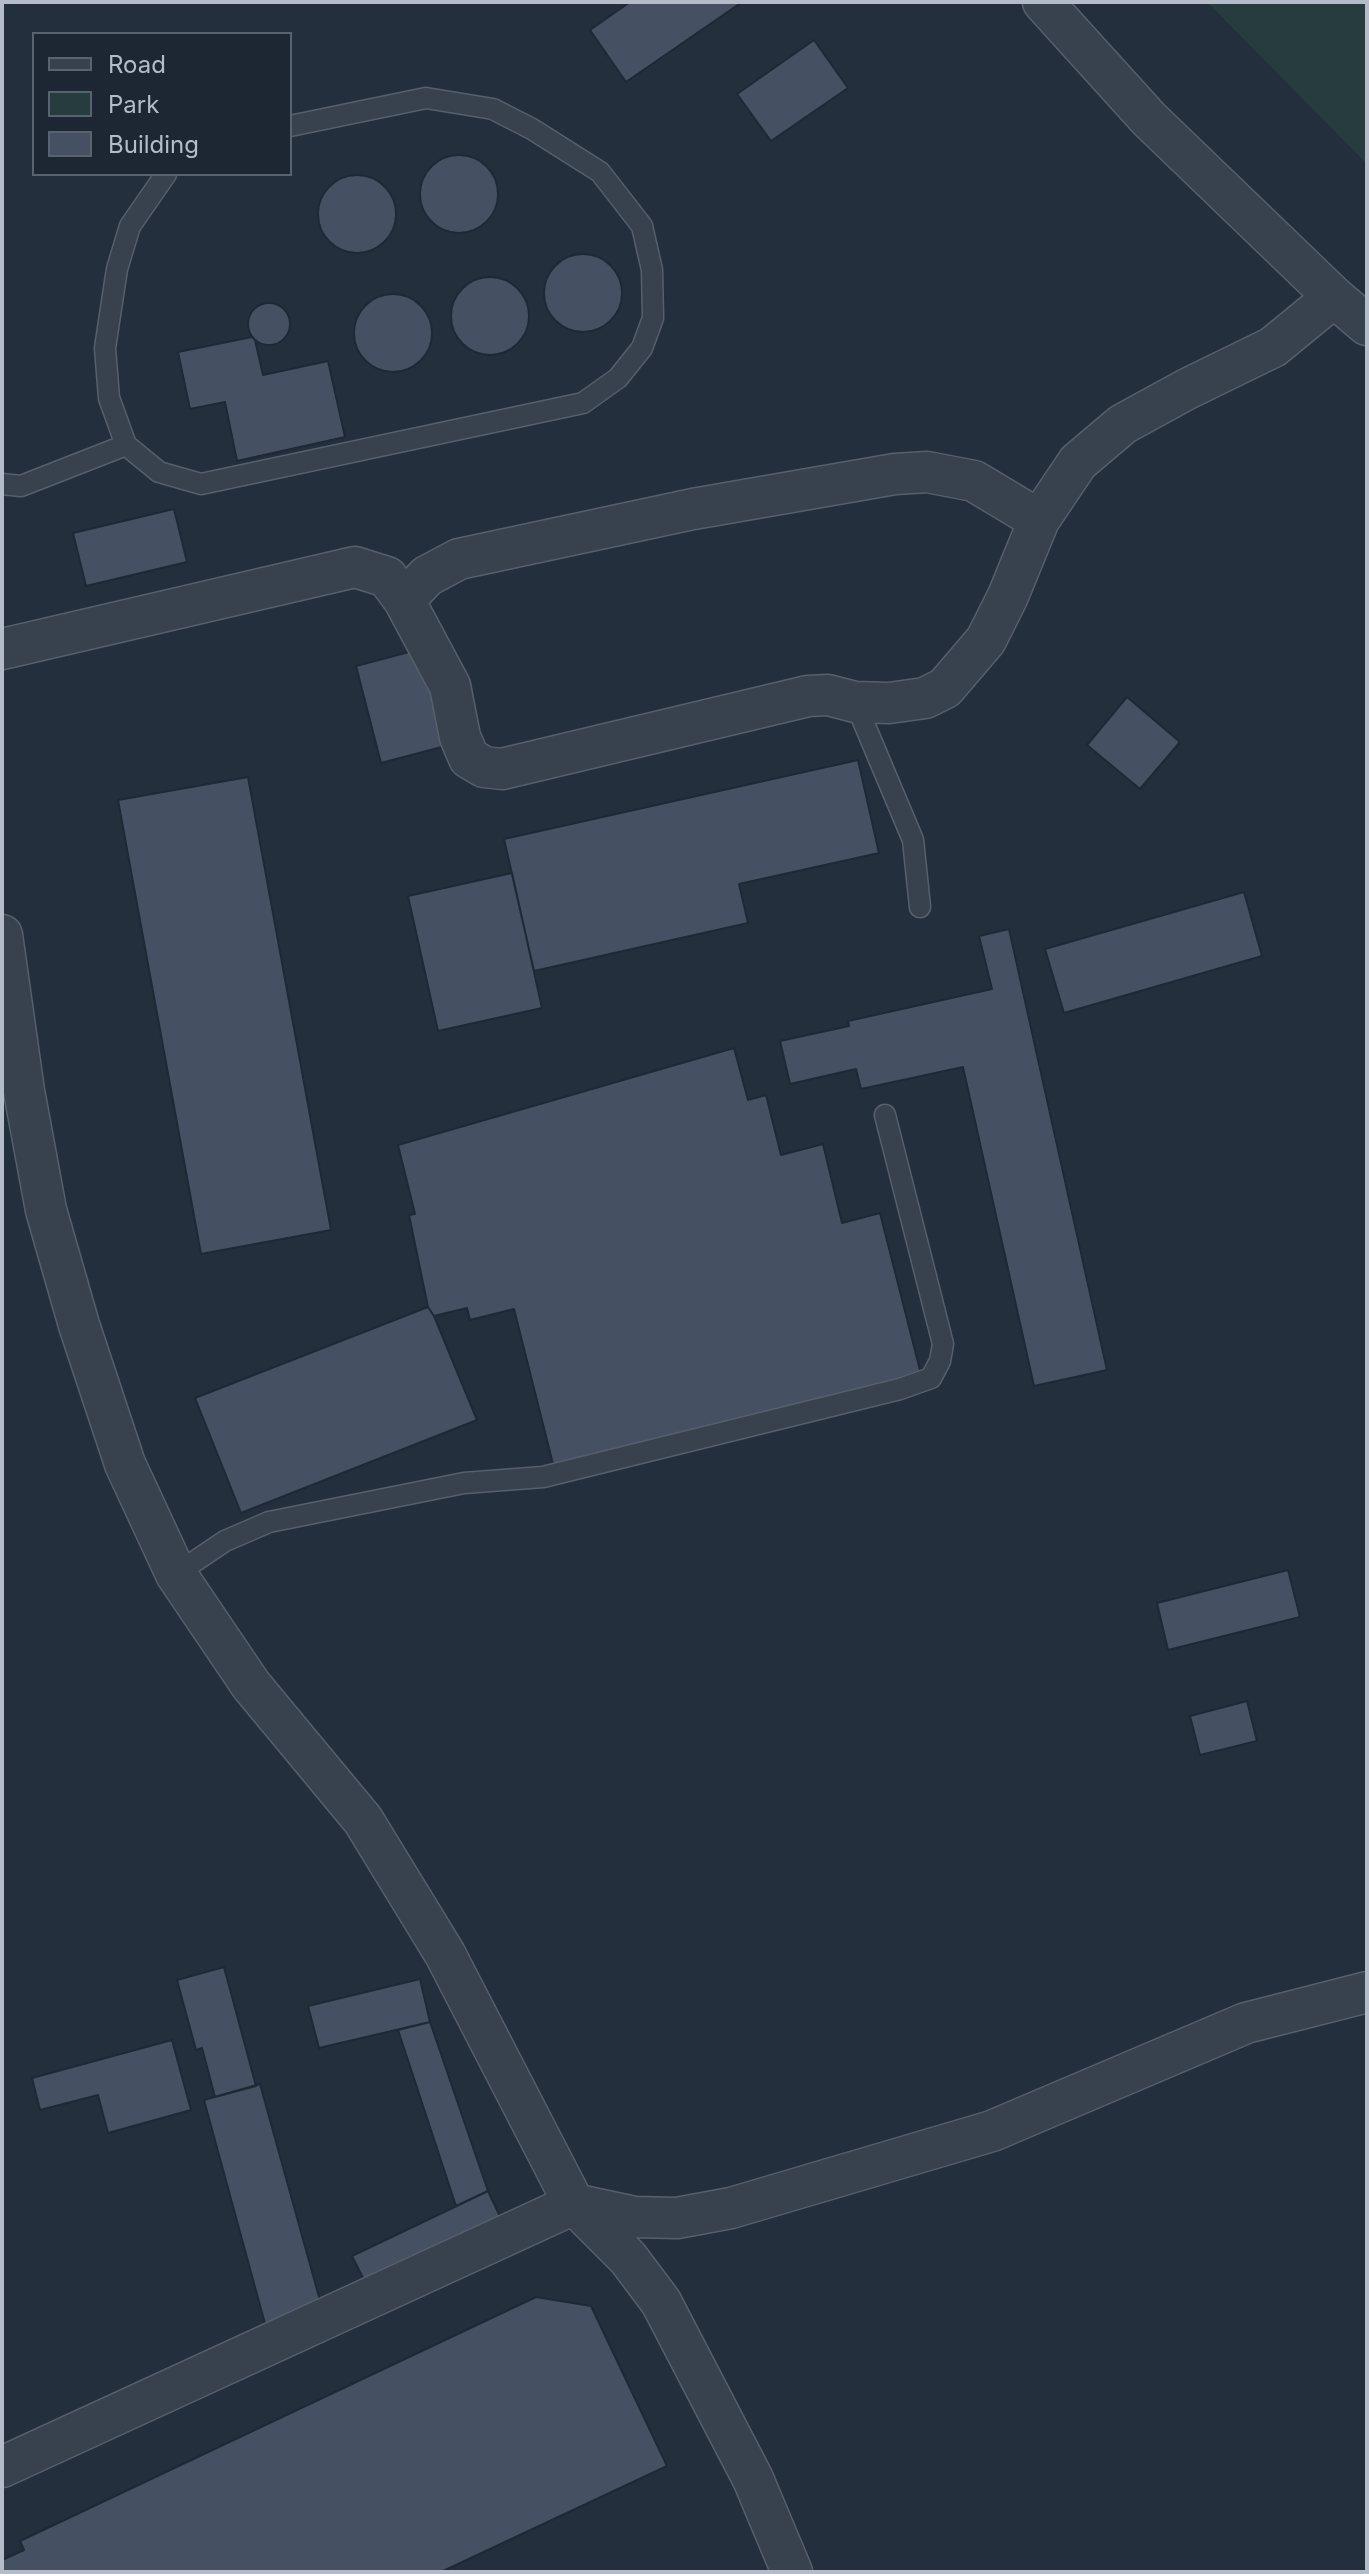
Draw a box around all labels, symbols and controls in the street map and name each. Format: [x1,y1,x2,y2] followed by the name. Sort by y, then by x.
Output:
[32,32,292,176] legend
[108,50,166,79] text: Road
[108,90,159,119] text: Park
[108,130,199,159] text: Building

